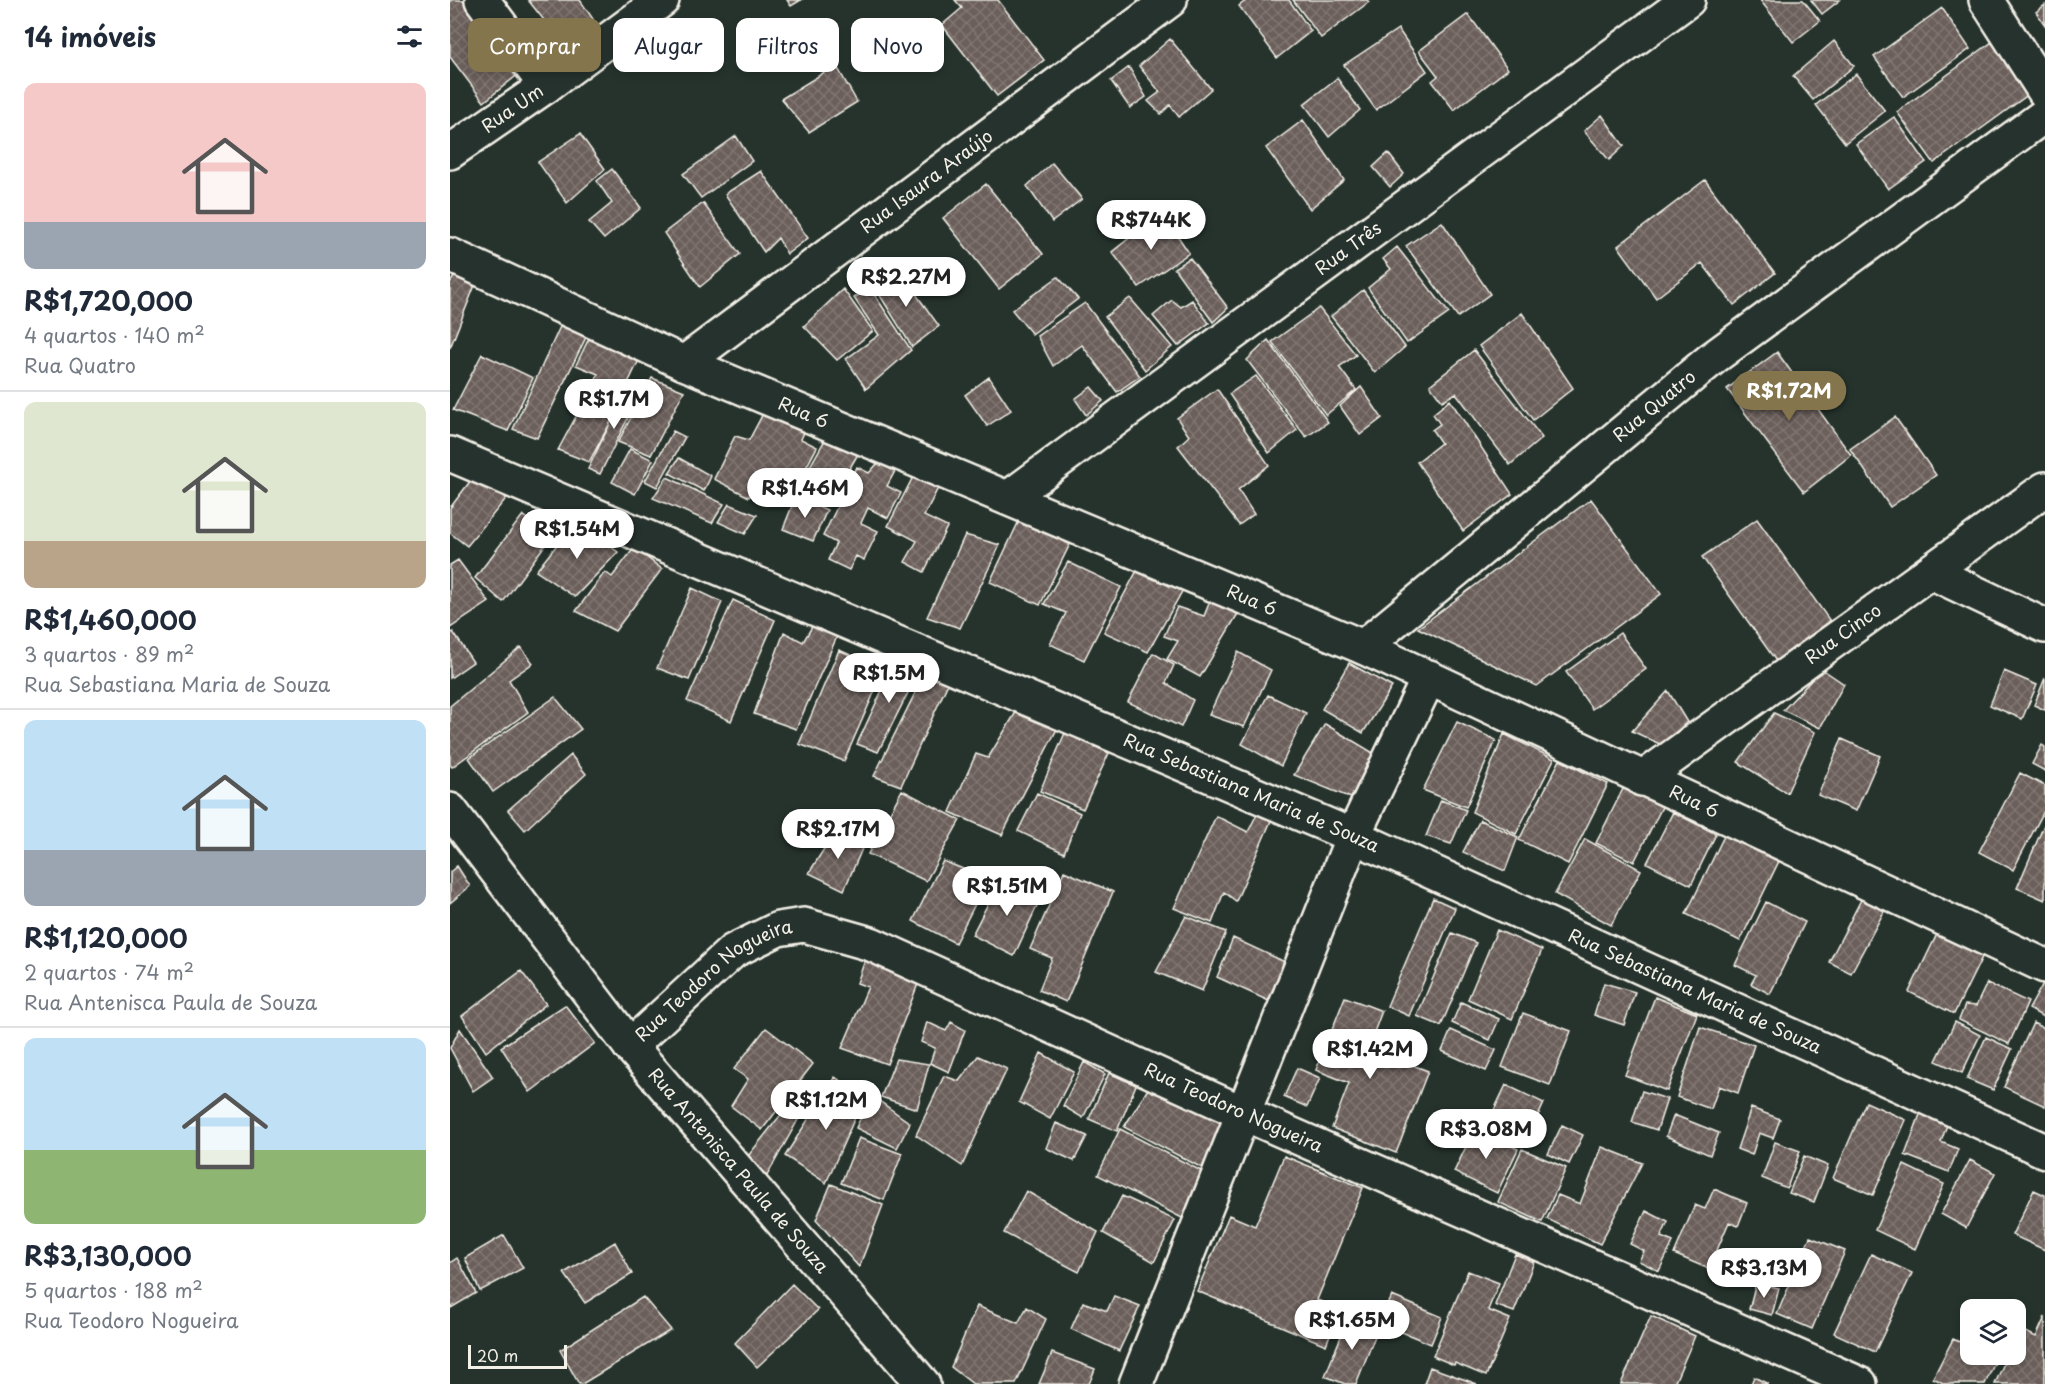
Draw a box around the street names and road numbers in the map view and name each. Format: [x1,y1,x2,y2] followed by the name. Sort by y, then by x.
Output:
[475,77,548,139] street label: Rua Um
[854,122,998,239] street label: Rua Isaura Araújo
[1309,214,1386,281] street label: Rua Três
[1606,363,1701,448] street label: Rua Quatro
[775,389,833,434] street label: Rua 6
[1223,576,1282,622] street label: Rua 6
[1798,596,1886,670] street label: Rua Cinco
[1120,725,1385,859] street label: Rua Sebastiana Maria de Souza
[1665,777,1724,824] street label: Rua 6
[628,912,795,1047] street label: Rua Teodoro Nogueira
[1564,921,1827,1060] street label: Rua Sebastiana Maria de Souza
[1140,1055,1328,1159] street label: Rua Teodoro Nogueira
[643,1061,837,1279] street label: Rua Antenisca Paula de Souza

